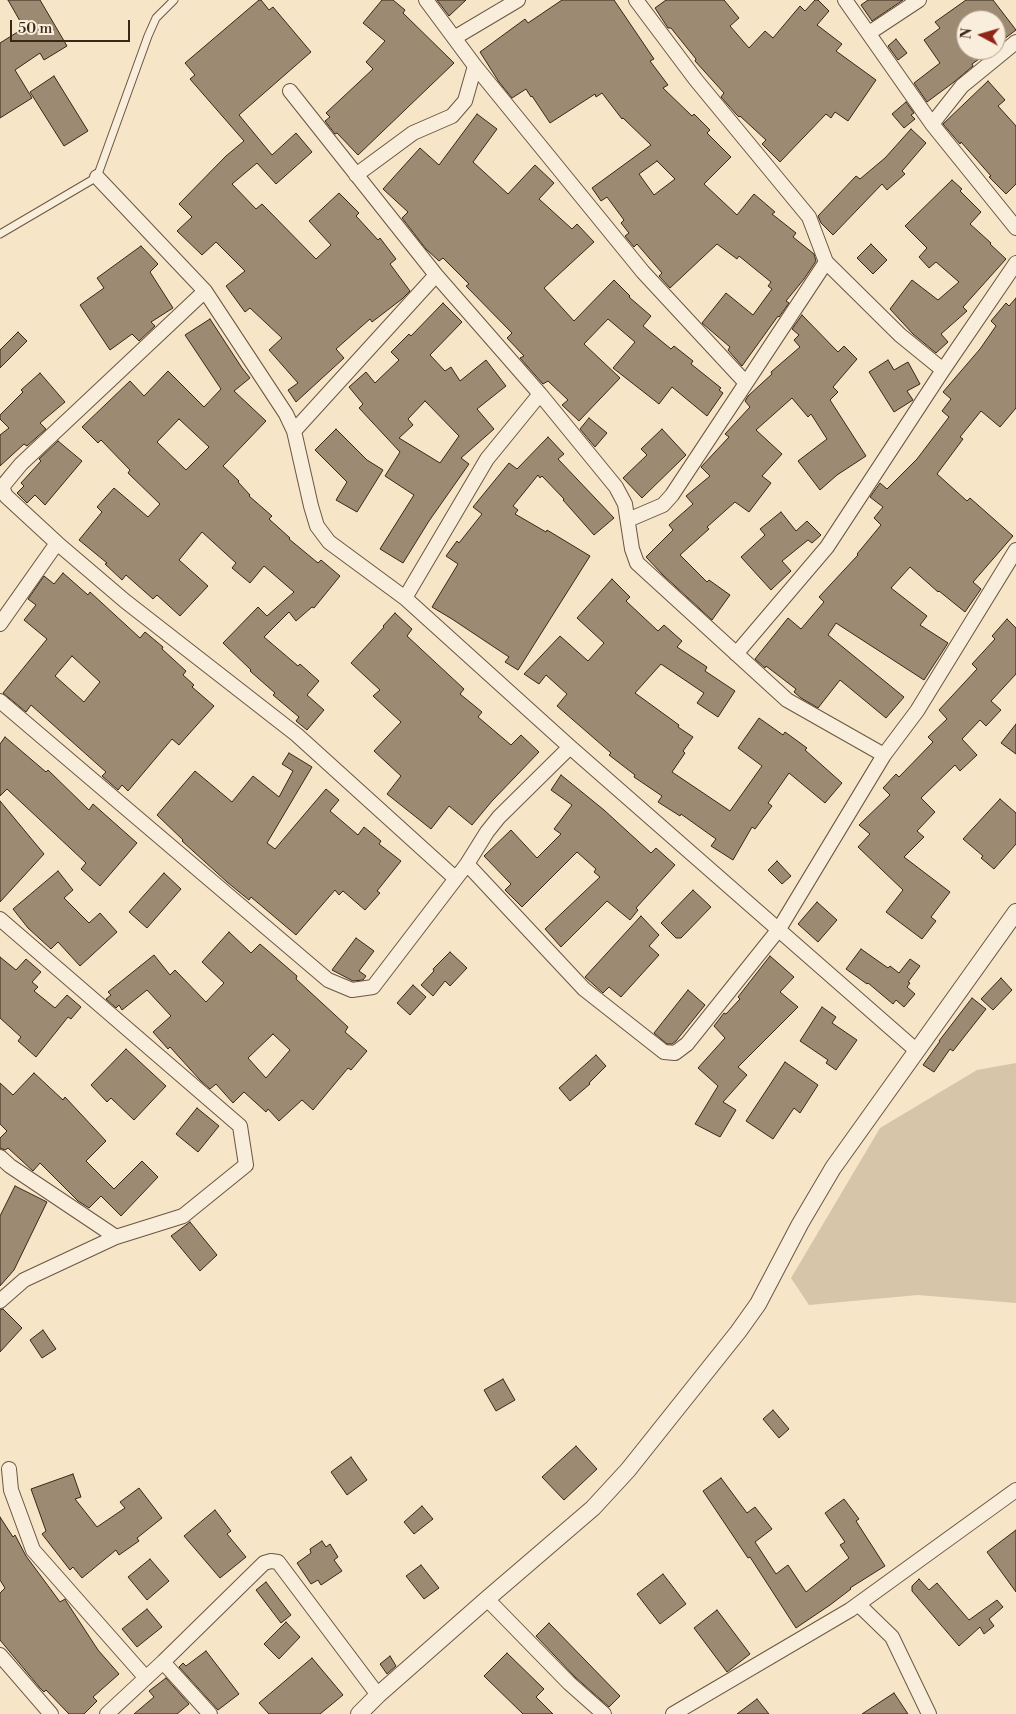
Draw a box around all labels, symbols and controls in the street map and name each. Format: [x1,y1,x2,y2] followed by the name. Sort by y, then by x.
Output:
[12,10,132,42] scale bar
[956,10,1006,60] north arrow
[18,19,52,38] text: 50 m
[958,27,977,40] text: N

